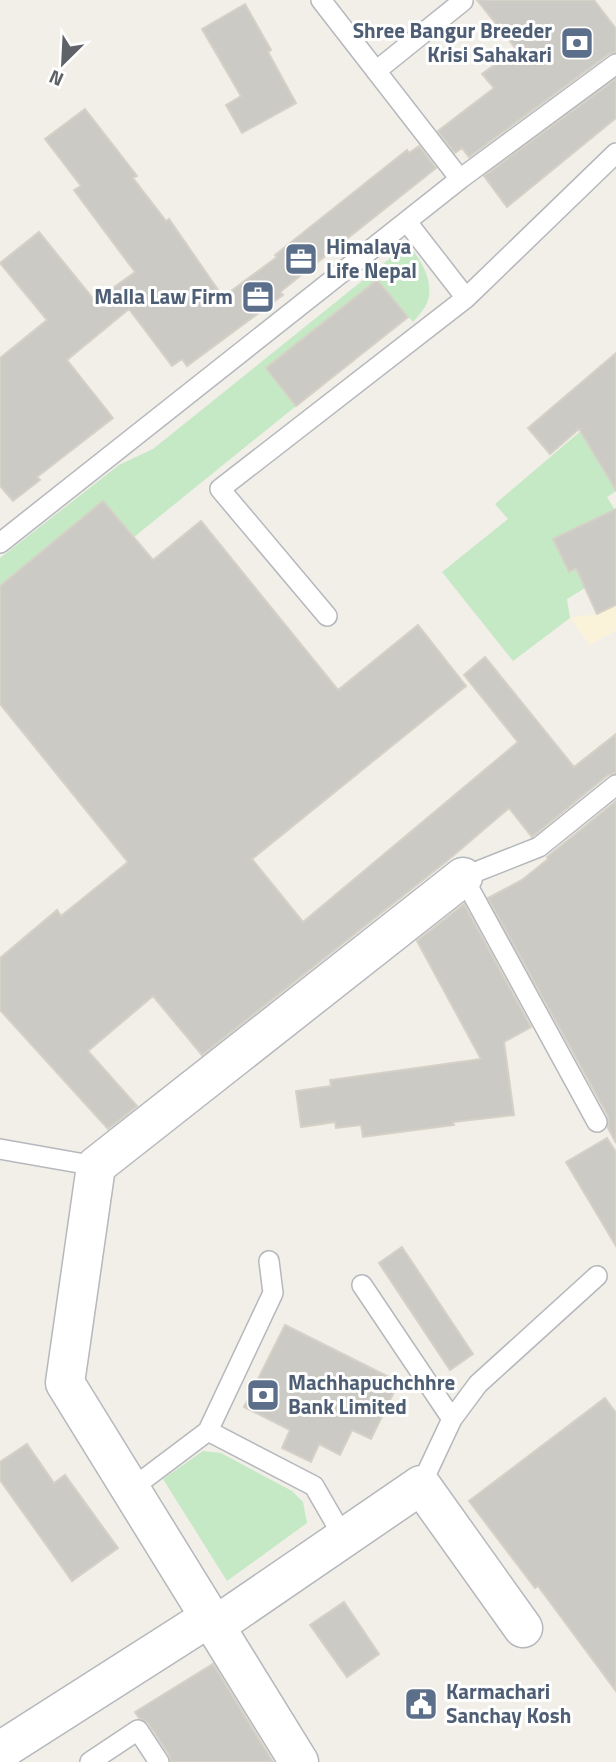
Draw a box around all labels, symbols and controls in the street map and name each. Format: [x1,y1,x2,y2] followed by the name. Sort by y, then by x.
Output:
[353,14,552,70] place label: Shree Bangur Breeder Krisi Sahakari
[558,24,596,62] bank icon: Shree Bangur Breeder Krisi Sahakari
[28,28,98,98] north arrow
[44,63,68,95] text: N
[326,230,417,286] place label: Himalaya Life Nepal
[282,240,320,278] office icon: Himalaya Life Nepal
[239,278,277,316] office icon: Malla Law Firm
[94,280,233,312] place label: Malla Law Firm
[288,1366,455,1422] place label: Machhapuchchhre Bank Limited
[244,1376,282,1414] bank icon: Machhapuchchhre Bank Limited
[446,1675,571,1731] place label: Karmachari Sanchay Kosh
[402,1685,440,1723] public building icon: Karmachari Sanchay Kosh

